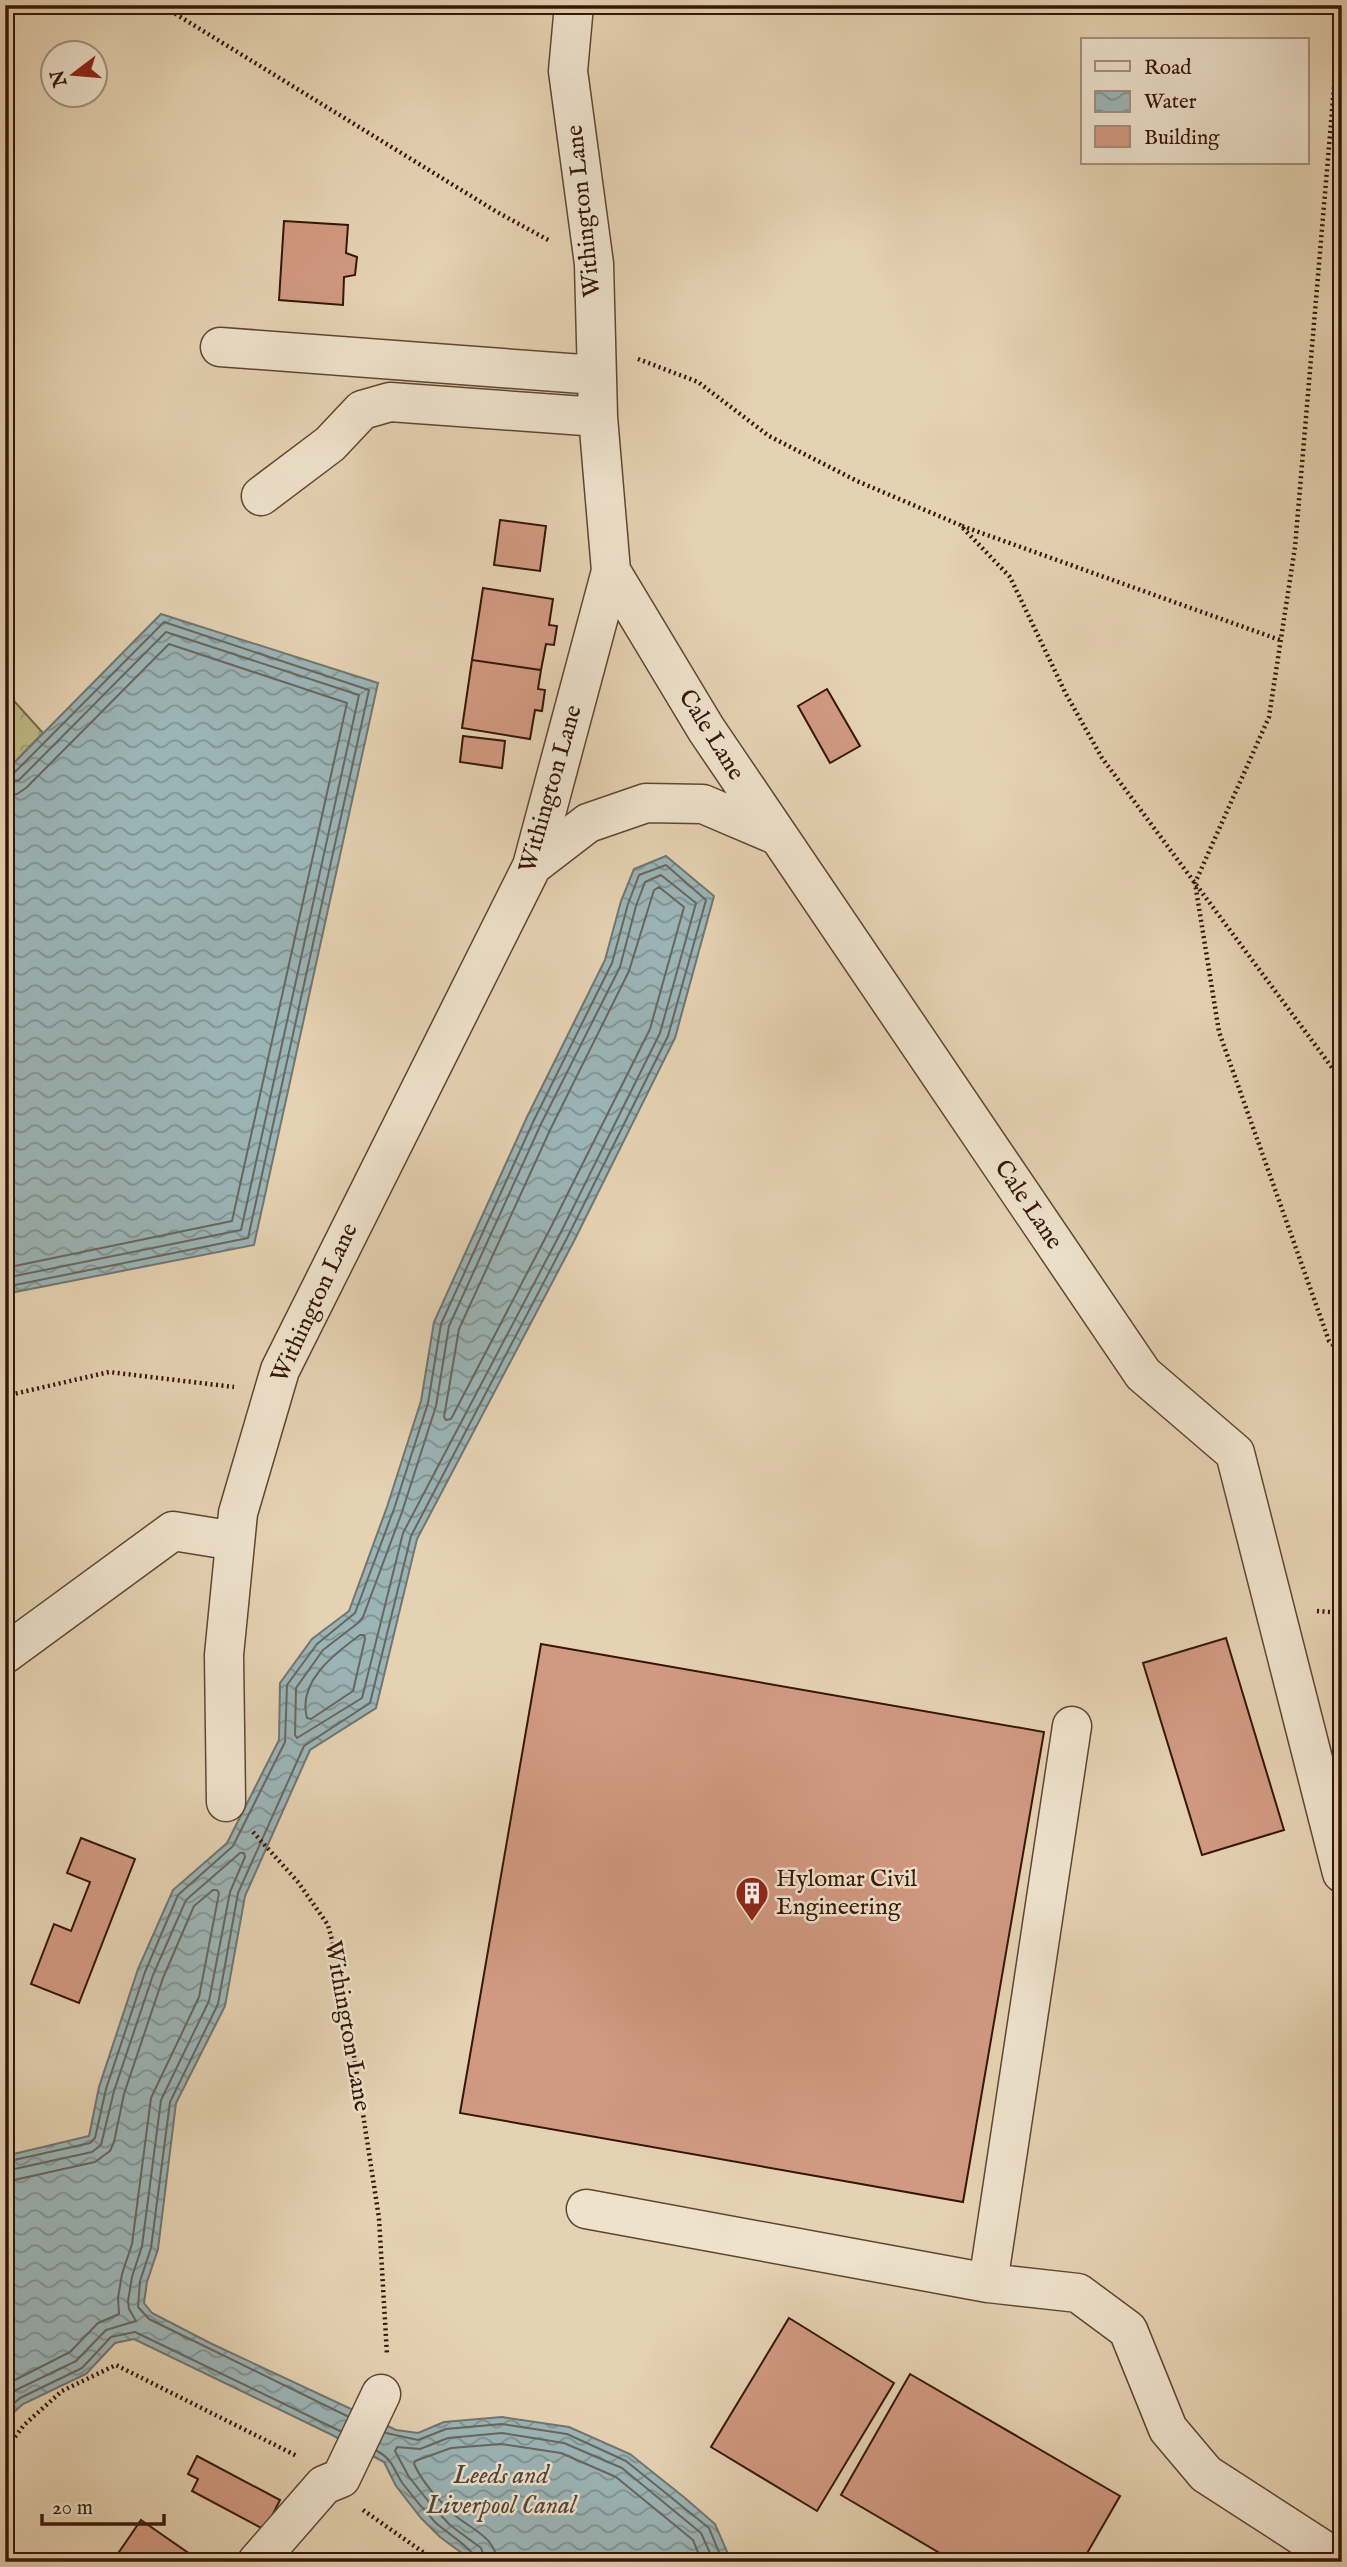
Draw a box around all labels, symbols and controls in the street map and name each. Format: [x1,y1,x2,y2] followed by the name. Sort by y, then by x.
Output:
[38,38,108,108] north arrow
[1081,38,1308,164] legend
[1144,55,1192,82] text: Road
[46,66,74,90] text: N
[1144,89,1197,116] text: Water
[560,123,608,299] street label: Withington Lane
[1144,125,1220,152] text: Building
[671,684,751,786] street label: Cale Lane
[512,702,590,876] street label: Withington Lane
[987,1154,1069,1256] street label: Cale Lane
[264,1218,366,1388] street label: Withington Lane
[776,1864,917,1923] place label: Hylomar Civil Engineering
[733,1874,771,1923] building icon: Hylomar Civil Engineering
[317,1938,377,2114] street label: Withington Lane
[425,2459,578,2522] water label: Leeds and Liverpool Canal
[42,2483,164,2527] scale bar
[52,2495,93,2522] text: 20 m

